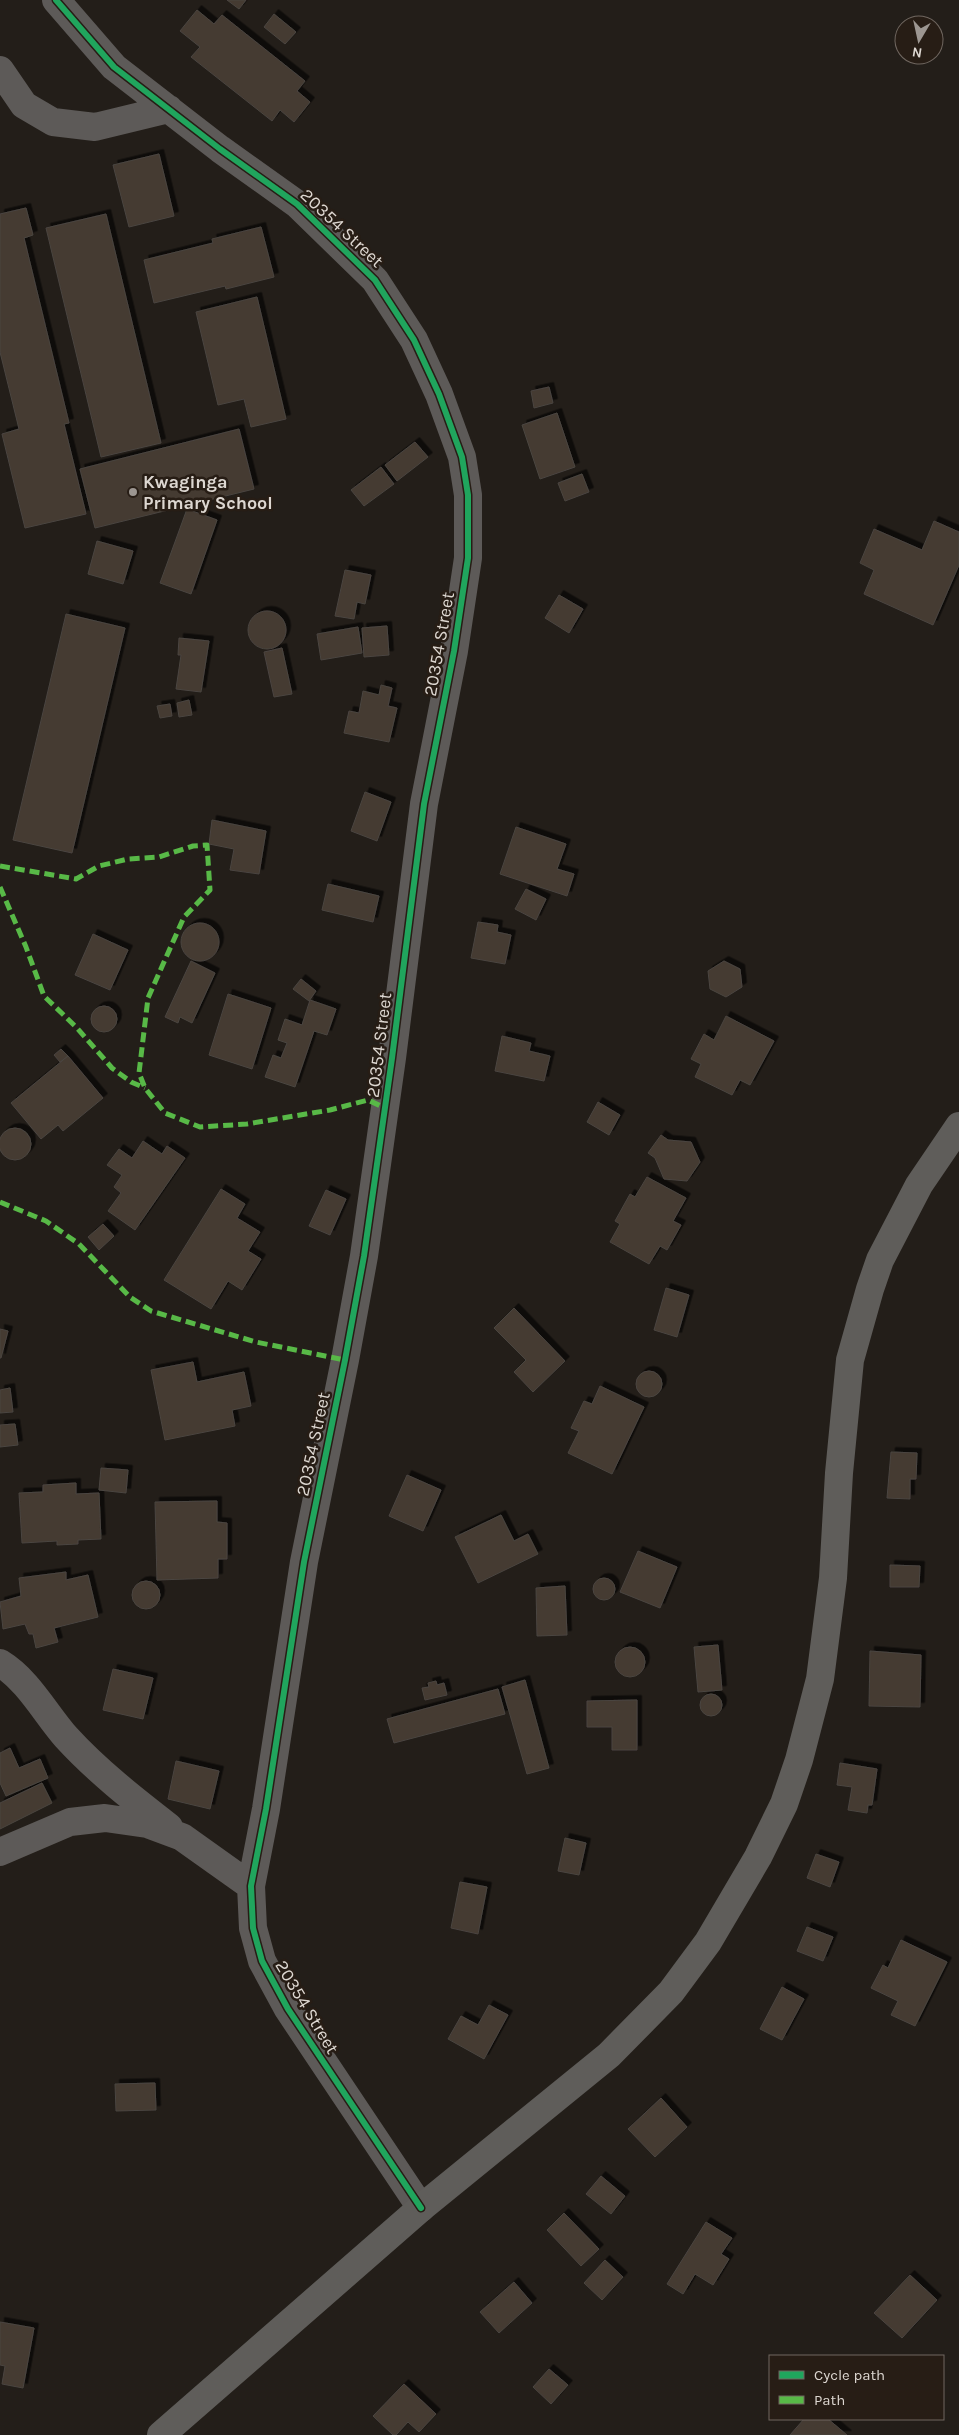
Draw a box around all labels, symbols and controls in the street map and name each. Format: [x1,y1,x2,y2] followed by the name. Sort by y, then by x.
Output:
[894,15,944,65] north arrow
[911,43,923,62] text: N
[296,184,388,272] street label: 20354 Street
[143,471,273,514] place label: Kwaginga Primary School
[127,486,139,498] marker: Kwaginga Primary School
[419,590,459,698] street label: 20354 Street
[362,991,396,1099] street label: 20354 Street
[291,1390,335,1498] street label: 20354 Street
[270,1956,344,2058] street label: 20354 Street
[769,2355,944,2420] legend
[814,2366,885,2384] text: Cycle path
[814,2391,845,2409] text: Path

